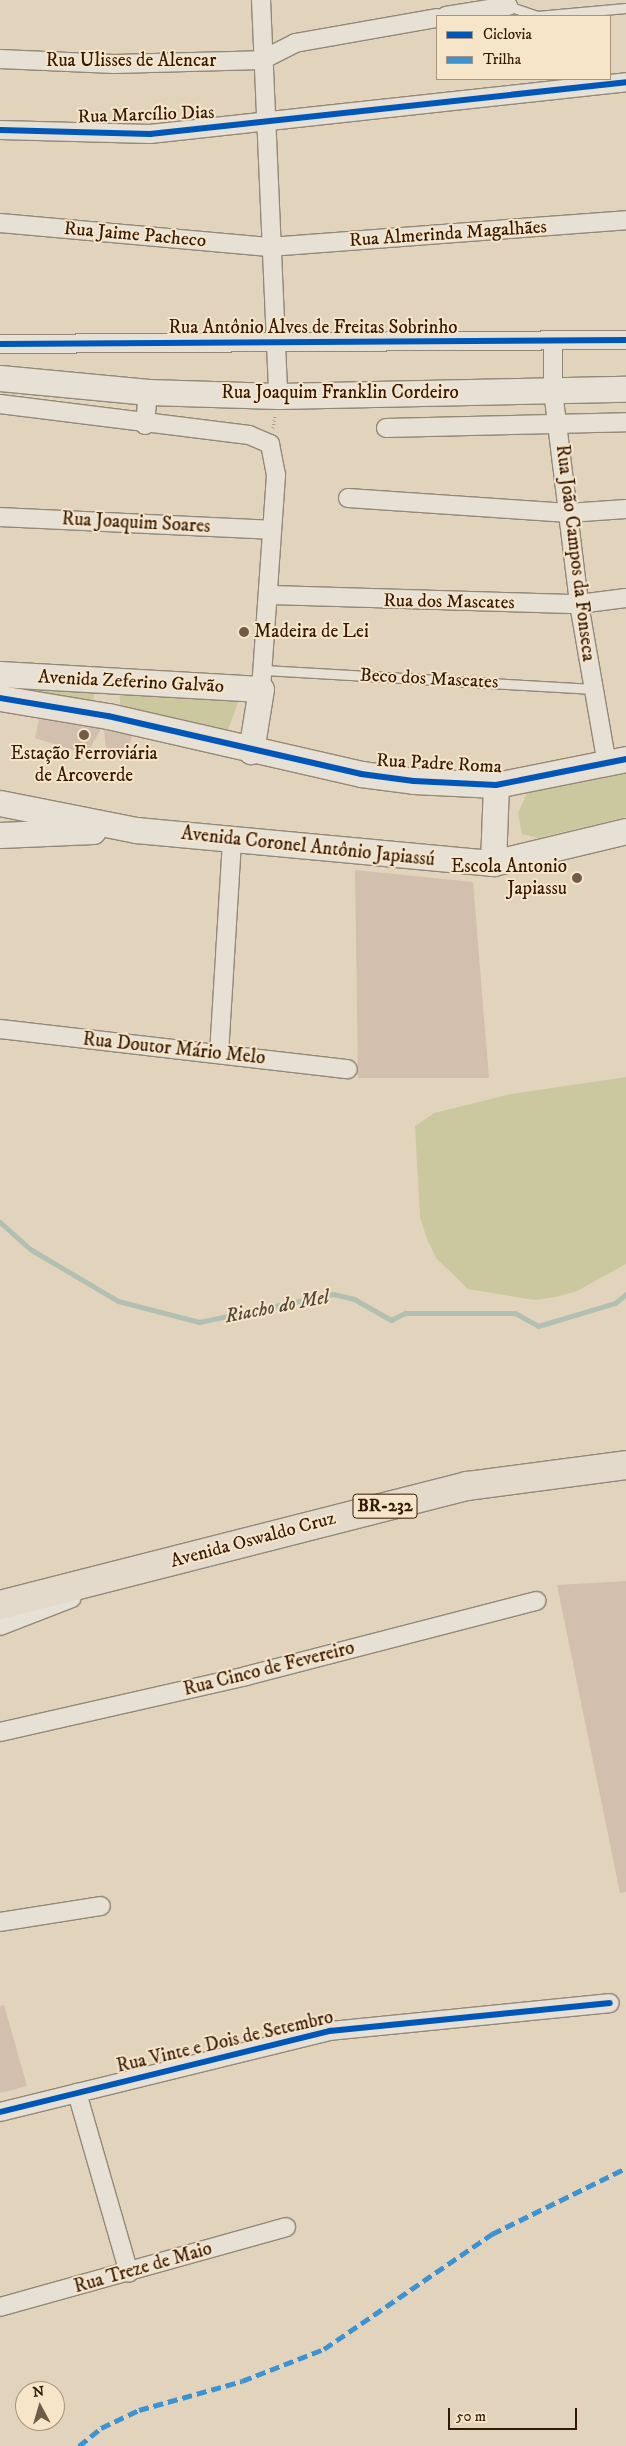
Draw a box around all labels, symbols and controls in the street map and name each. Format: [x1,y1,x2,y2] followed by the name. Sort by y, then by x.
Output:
[436,15,611,80] legend
[483,25,532,44] text: Ciclovia
[46,50,216,72] street label: Rua Ulisses de Alencar
[483,50,521,69] text: Trilha
[77,101,215,129] street label: Rua Marcílio Dias
[348,216,548,252] street label: Rua Almerinda Magalhães
[63,217,207,253] street label: Rua Jaime Pacheco
[168,317,458,339] street label: Rua Antônio Alves de Freitas Sobrinho
[221,382,459,404] street label: Rua Joaquim Franklin Cordeiro
[550,443,600,663] street label: Rua João Campos da Fonseca
[61,508,211,538] street label: Rua Joaquim Soares
[383,589,515,615] street label: Rua dos Mascates
[254,621,369,643] place label: Madeira de Lei
[238,626,250,638] marker: Madeira de Lei
[359,664,499,694] street label: Beco dos Mascates
[38,666,224,698] street label: Avenida Zeferino Galvão
[78,729,90,741] marker: Estação Ferroviária de Arcoverde
[10,743,158,787] place label: Estação Ferroviária de Arcoverde
[376,749,502,779] street label: Rua Padre Roma
[180,822,436,872] street label: Avenida Coronel Antônio Japiassú
[451,856,567,900] place label: Escola Antonio Japiassu
[571,872,583,884] marker: Escola Antonio Japiassu
[82,1028,266,1070] street label: Rua Doutor Mário Melo
[223,1285,331,1329] water label: Riacho do Mel
[352,1490,418,1522] road number: BR-232
[168,1507,338,1573] street label: Avenida Oswaldo Cruz
[181,1637,357,1701] street label: Rua Cinco de Fevereiro
[114,2006,336,2078] street label: Rua Vinte e Dois de Setembro
[71,2237,215,2299] street label: Rua Treze de Maio
[15,2381,65,2431] north arrow
[32,2383,45,2402] text: N
[451,2398,580,2430] scale bar
[456,2407,486,2426] text: 50 m

